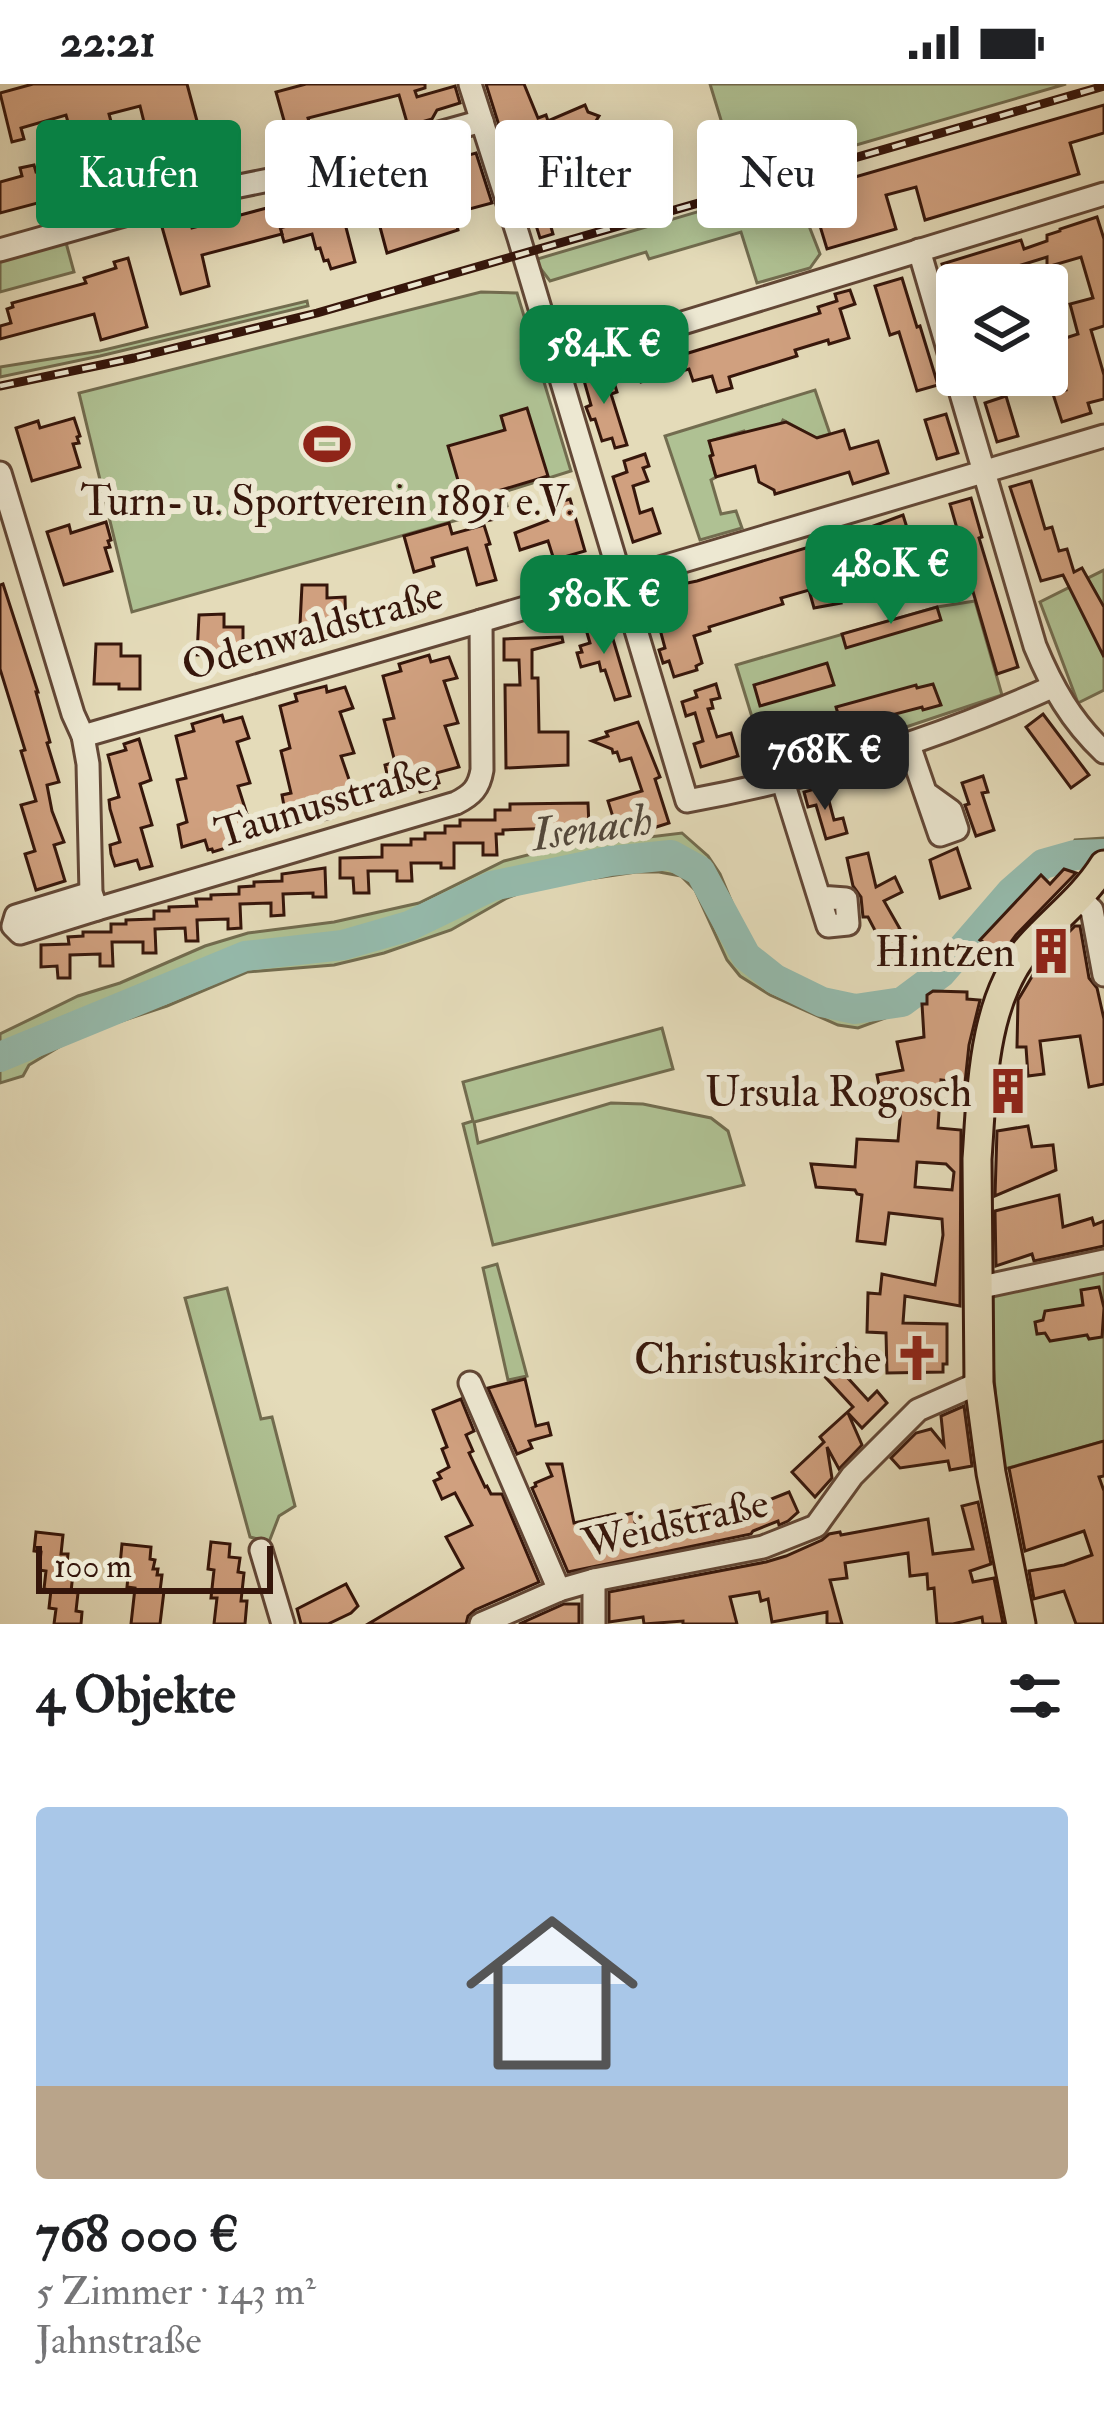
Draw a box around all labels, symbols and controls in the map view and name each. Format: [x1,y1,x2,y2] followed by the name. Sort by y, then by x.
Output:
[60,14,156,70] text: 22:21
[36,120,241,228] chip: Kaufen
[265,120,471,228] chip: Mieten
[495,120,673,228] chip: Filter
[697,120,857,228] chip: Neu
[936,264,1068,396] map controls
[936,264,1068,396] button: layers
[506,305,702,407] pin: 584K €
[547,319,661,368] text: 584K €
[302,419,352,469] sports icon: Turn- u. Sportverein 1891 e.V.
[80,476,574,528] place label: Turn- u. Sportverein 1891 e.V.
[793,525,989,627] pin: 480K €
[832,539,950,588] text: 480K €
[506,555,702,657] pin: 580K €
[176,569,449,693] street label: Odenwaldstraße
[547,569,661,618] text: 580K €
[727,711,923,813] pin: 768K €
[768,725,882,774] text: 768K €
[209,745,438,861] street label: Taunusstraße
[526,792,656,864] water label: Isenach
[1026,926,1076,976] building icon: Hintzen
[875,927,1015,979] place label: Hintzen
[983,1066,1033,1116] building icon: Ursula Rogosch
[705,1067,972,1119] place label: Ursula Rogosch
[892,1333,942,1383] church icon: Christuskirche
[634,1334,881,1386] place label: Christuskirche
[576,1477,774,1571] street label: Weidstraße
[36,1540,273,1593] scale bar
[54,1546,132,1587] text: 100 m
[1002,1663,1068,1729] icon: filters
[36,1664,236,1728] text: 4 Objekte
[444,1885,660,2101] icon: home
[36,2203,239,2267] text: 768 000 €
[36,2267,316,2316] text: 5 Zimmer · 143 m²
[36,2316,201,2365] text: Jahnstraße

